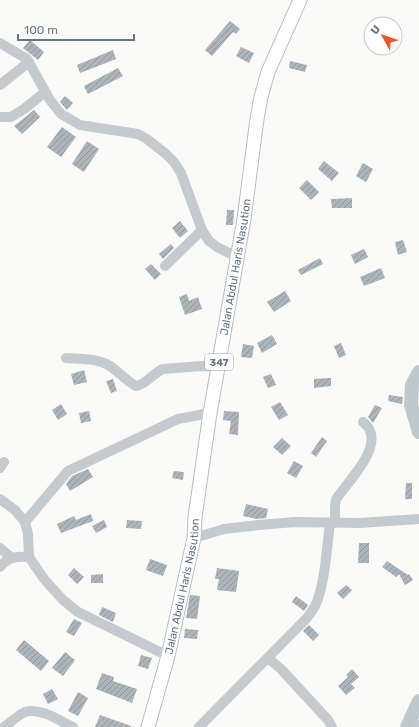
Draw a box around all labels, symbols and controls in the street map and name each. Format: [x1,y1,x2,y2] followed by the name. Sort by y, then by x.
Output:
[18,16,134,42] scale bar
[363,16,403,56] north arrow
[24,23,58,37] text: 100 m
[368,23,383,37] text: U
[218,198,254,336] street label: Jalan Abdul Haris Nasution
[205,354,233,370] road number: 347
[163,518,202,656] street label: Jalan Abdul Haris Nasution

